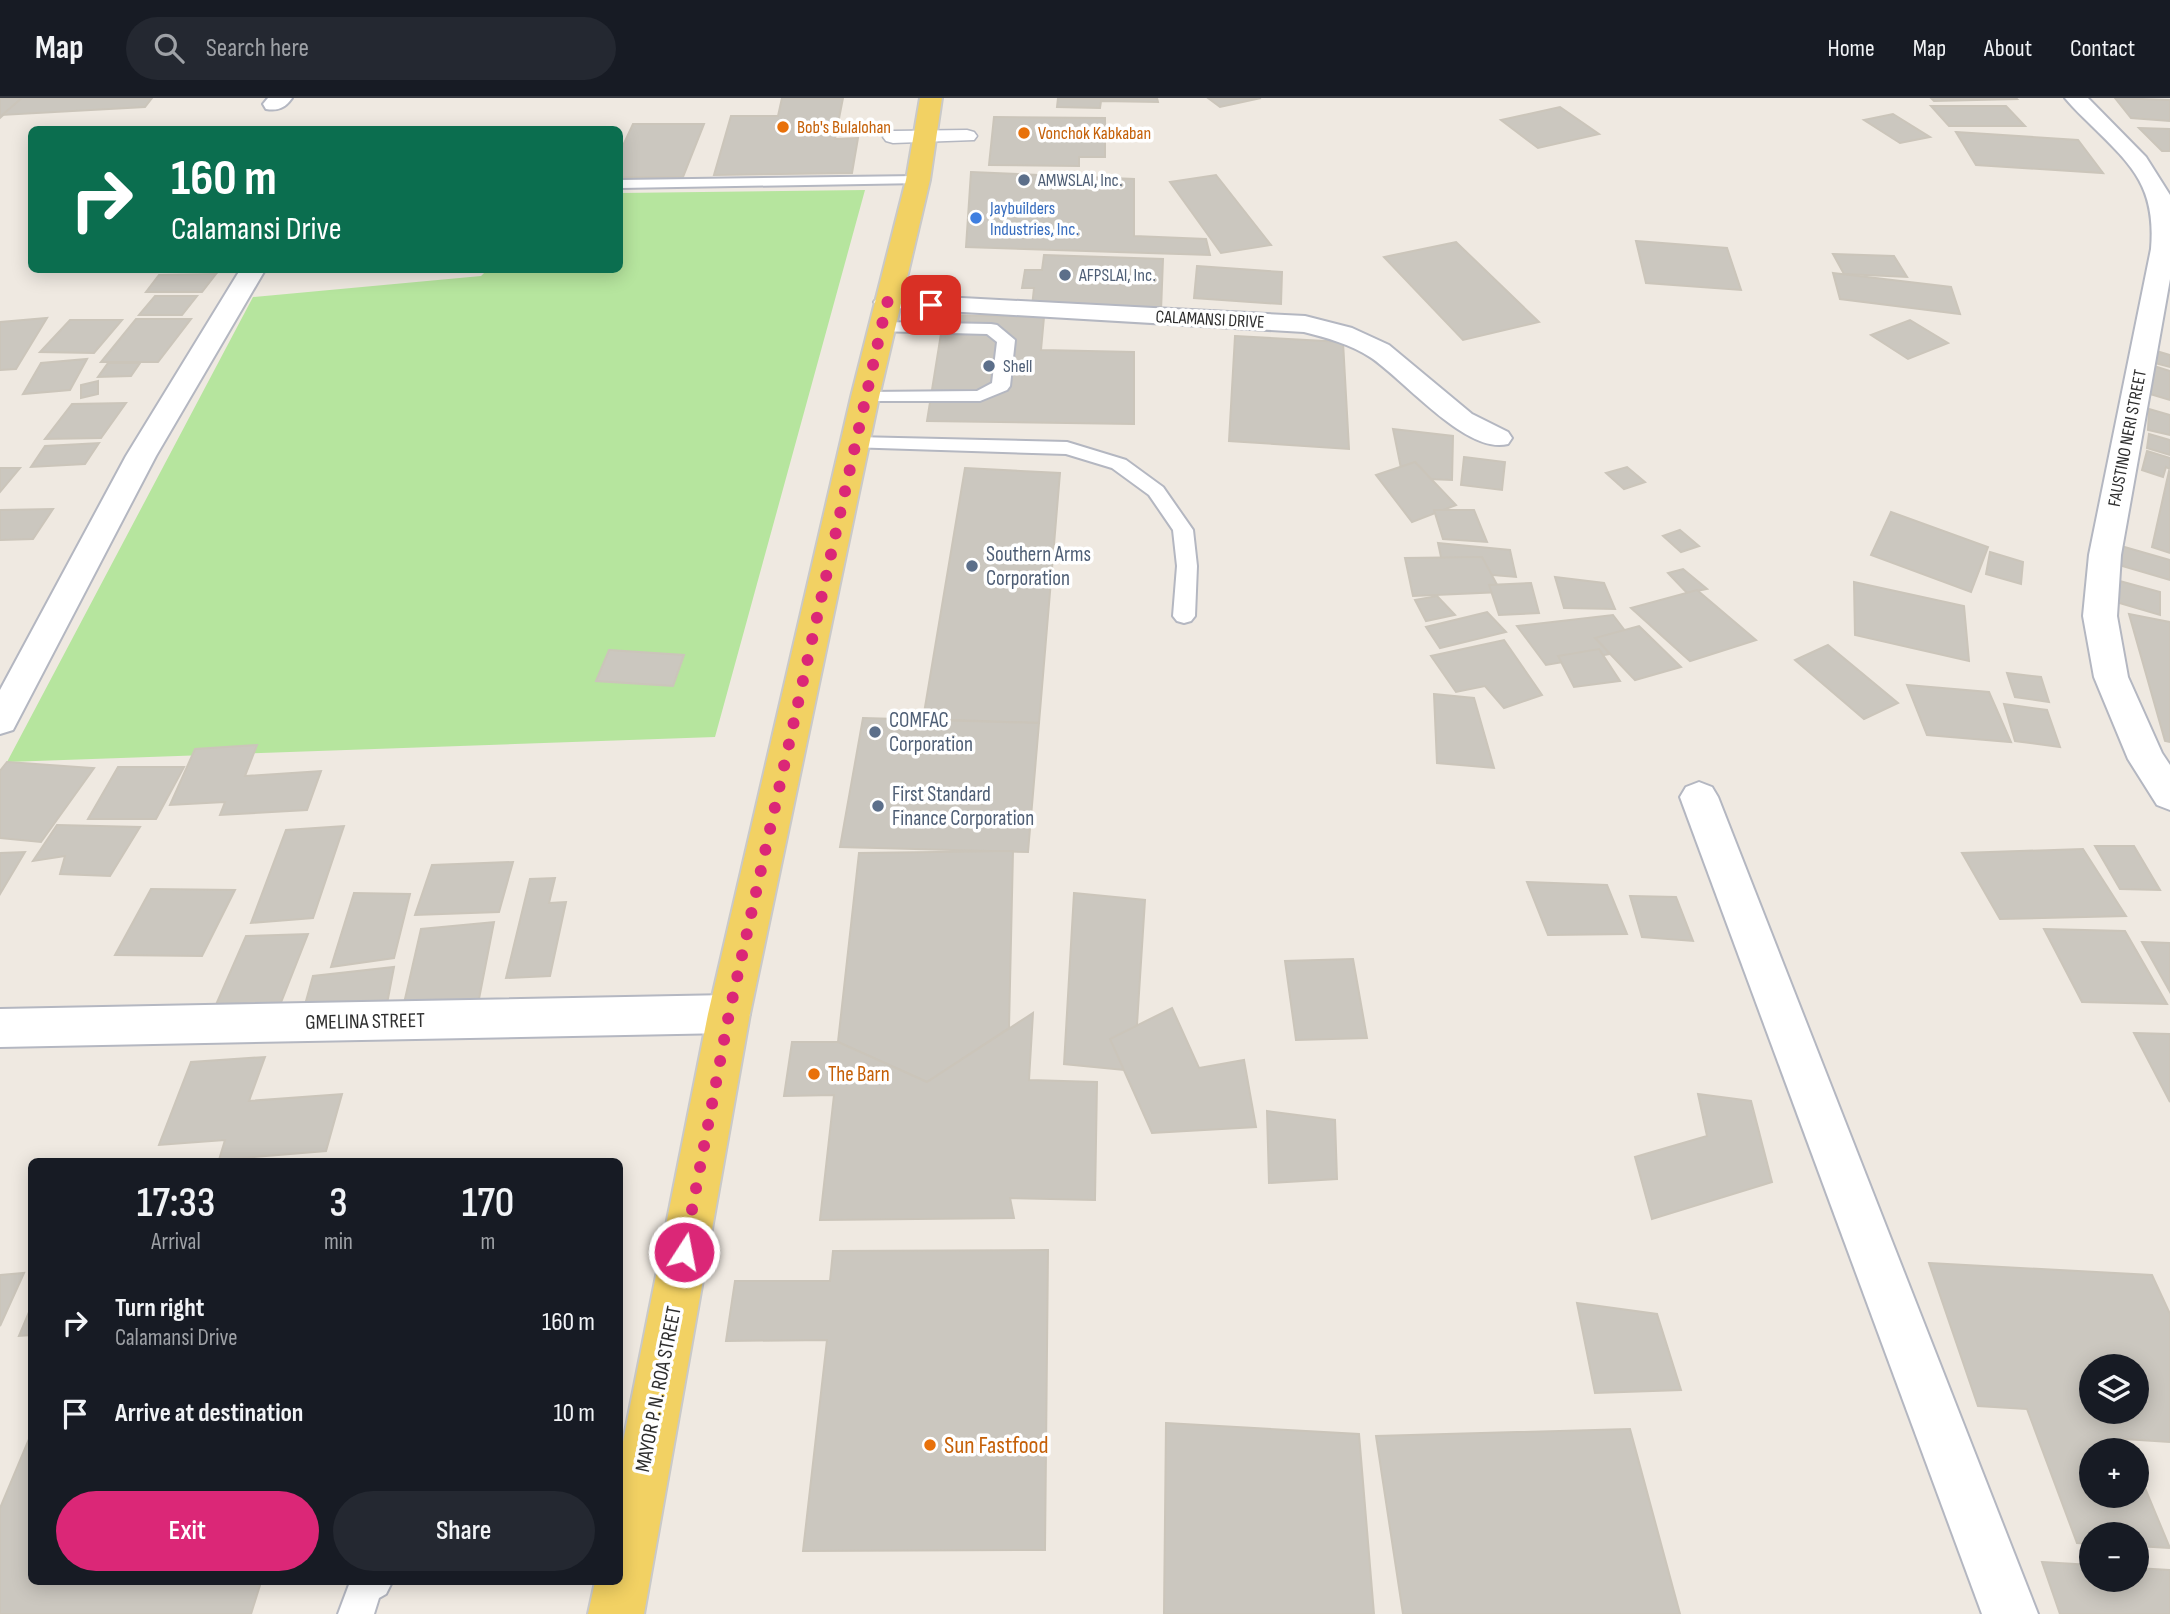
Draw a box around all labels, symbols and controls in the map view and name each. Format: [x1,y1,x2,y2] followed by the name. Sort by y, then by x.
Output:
[126,17,616,80] search box
[35,28,84,68] text: Map
[150,29,188,67] icon: search
[206,33,309,64] text: Search here
[1827,34,1875,63] text: Home
[1913,34,1946,63] text: Map
[1984,34,2032,63] text: About
[2070,34,2135,63] text: Contact
[797,117,891,138] place label: Bob's Bulalohan
[775,119,791,135] marker: Bob's Bulalohan
[1038,123,1151,144] place label: Vonchok Kabkaban
[1016,125,1032,141] marker: Vonchok Kabkaban
[171,150,277,209] text: 160 m
[56,154,147,245] icon: right
[1037,170,1123,191] place label: AMWSLAI, Inc.
[1016,172,1032,188] marker: AMWSLAI, Inc.
[989,198,1079,240] place label: Jaybuilders Industries, Inc.
[171,210,342,249] text: Calamansi Drive
[968,210,984,226] marker: Jaybuilders Industries, Inc.
[1078,265,1156,286] place label: AFPSLAI, Inc.
[1057,267,1073,283] marker: AFPSLAI, Inc.
[901,275,961,335] pin
[912,286,950,324] icon: arrive
[1155,306,1265,333] street label: CALAMANSI DRIVE
[1003,356,1032,377] place label: Shell
[981,358,997,374] marker: Shell
[2104,368,2151,509] street label: FAUSTINO NERI STREET
[986,542,1091,591] place label: Southern Arms Corporation
[964,558,980,574] marker: Southern Arms Corporation
[889,708,973,757] place label: COMFAC Corporation
[867,724,883,740] marker: COMFAC Corporation
[892,782,1034,831] place label: First Standard Finance Corporation
[870,798,886,814] marker: First Standard Finance Corporation
[305,1008,425,1035] street label: GMELINA STREET
[828,1062,890,1087] place label: The Barn
[806,1066,822,1082] marker: The Barn
[137,1178,215,1229] text: 17:33
[329,1178,348,1229] text: 3
[462,1178,514,1229] text: 170
[647,1215,721,1289] position arrow
[151,1228,201,1256] text: Arrival
[324,1228,353,1256] text: min
[481,1228,495,1256] text: m
[115,1293,204,1324] text: Turn right
[630,1303,687,1474] street label: MAYOR P. N. ROA STREET
[56,1304,94,1342] icon: right
[542,1307,595,1338] text: 160 m
[115,1324,238,1352] text: Calamansi Drive
[2079,1354,2149,1592] map controls
[2079,1354,2149,1424] button: layers
[56,1395,94,1433] icon: arrive
[115,1398,303,1429] text: Arrive at destination
[553,1398,595,1429] text: 10 m
[944,1431,1049,1460] place label: Sun Fastfood
[922,1437,938,1453] marker: Sun Fastfood
[2079,1438,2149,1508] button: +
[56,1491,319,1571] button: Exit
[333,1491,595,1571] button: Share
[2079,1522,2149,1592] button: −

